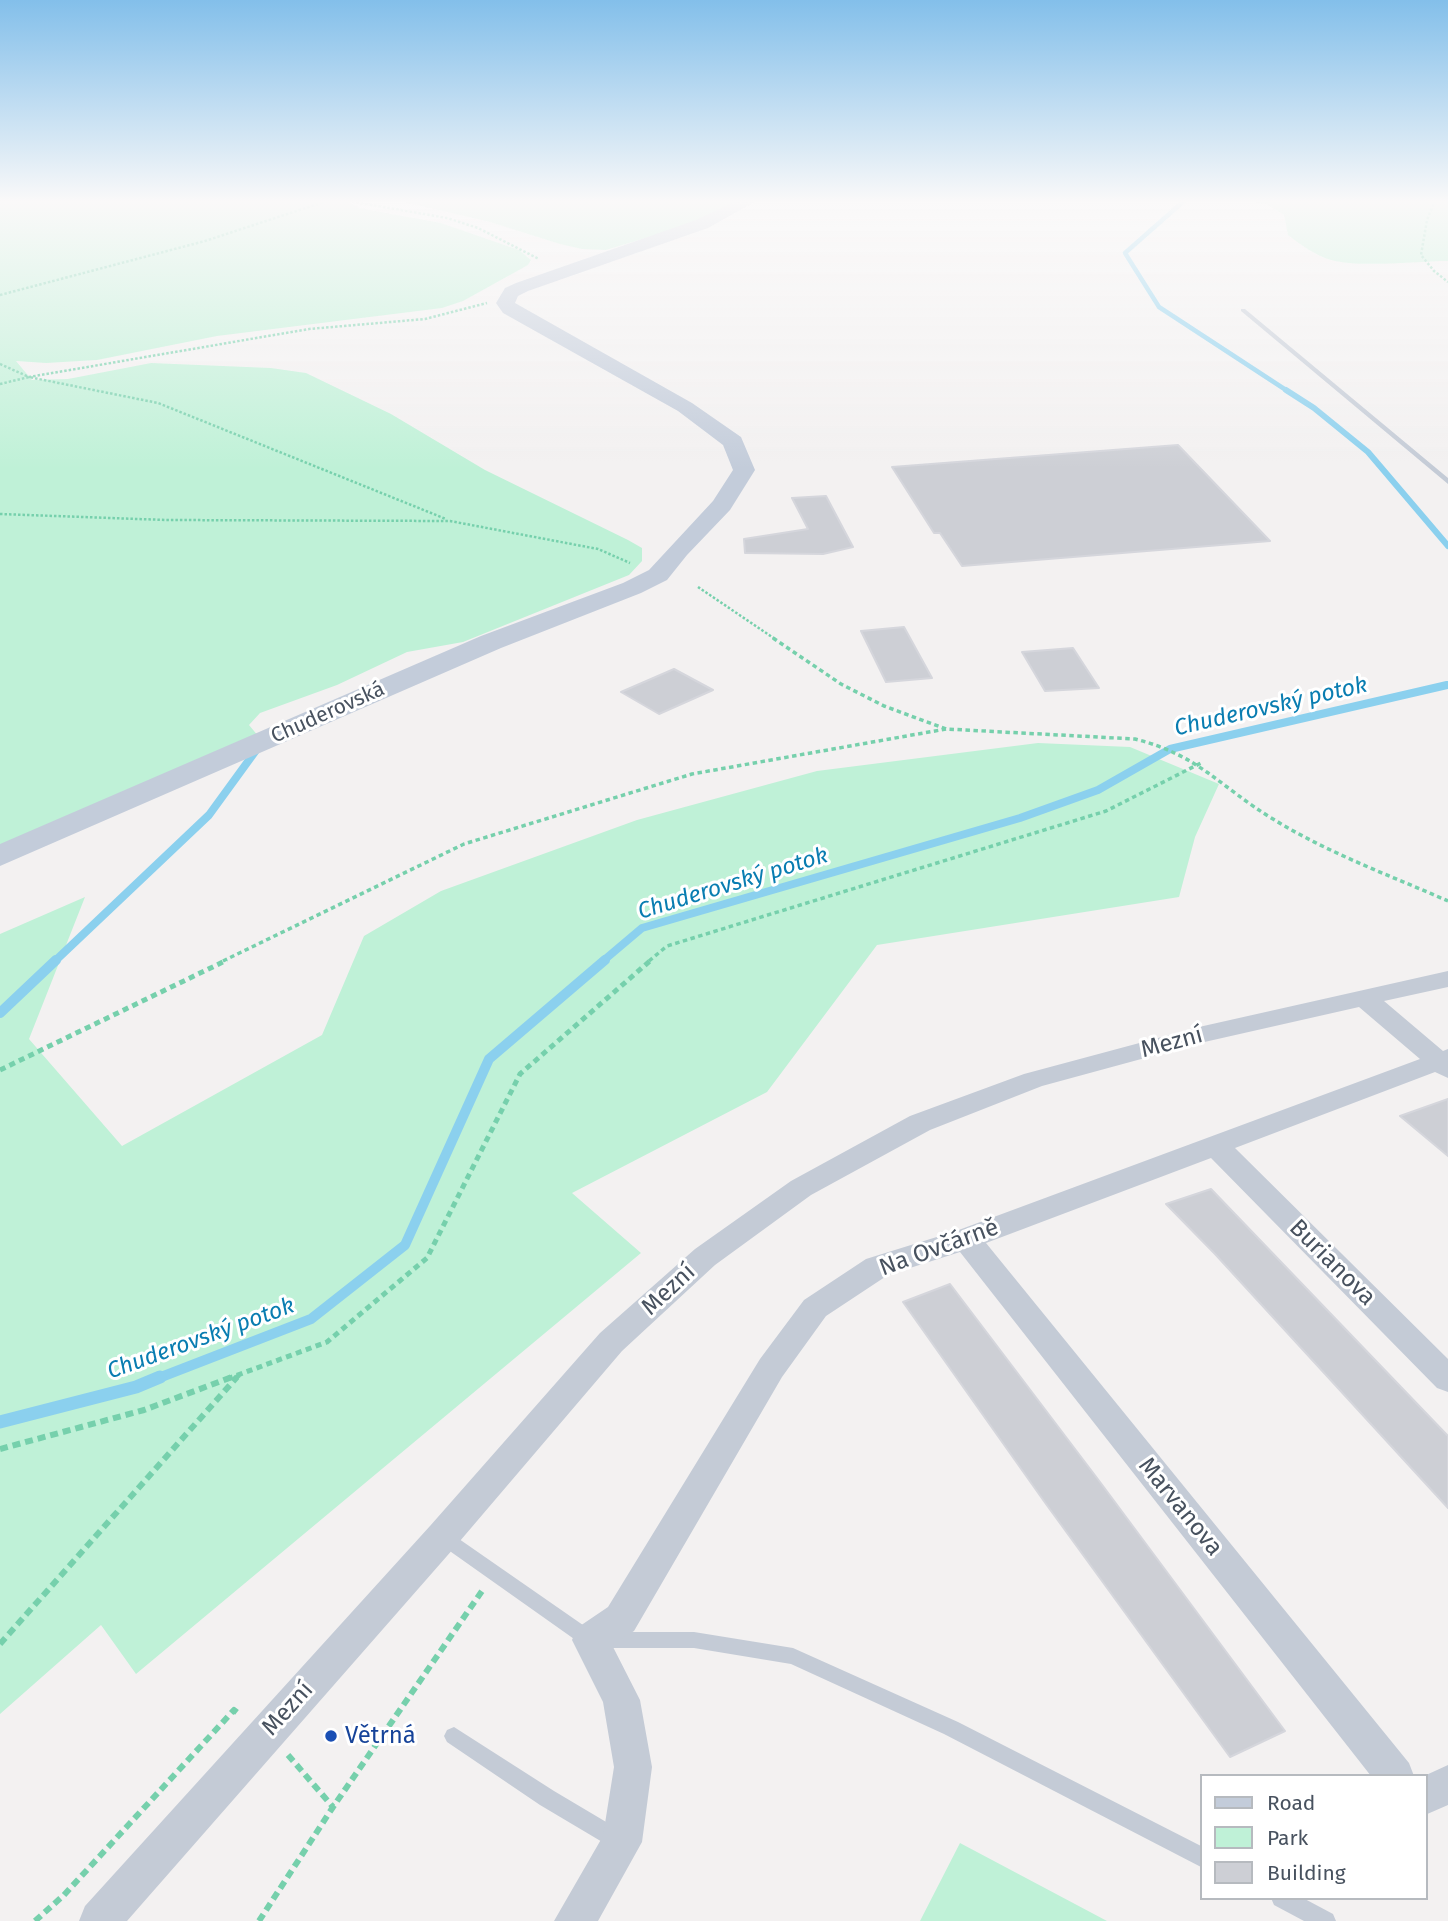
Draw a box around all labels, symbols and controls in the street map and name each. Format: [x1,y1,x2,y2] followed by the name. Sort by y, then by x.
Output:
[1172,671,1370,743] water label: Chuderovský potok
[267,677,389,749] street label: Chuderovská
[635,842,831,926] water label: Chuderovský potok
[1138,1021,1206,1065] street label: Mezní
[875,1213,1003,1283] street label: Na Ovčárně
[1283,1214,1381,1312] street label: Burianova
[636,1258,702,1322] street label: Mezní
[104,1292,298,1386] water label: Chuderovský potok
[1132,1452,1228,1562] street label: Marvanova
[256,1676,320,1742] street label: Mezní
[345,1722,416,1750] place label: Větrná
[323,1728,339,1744] marker: Větrná
[1200,1774,1427,1900] legend
[1267,1790,1315,1816] text: Road
[1267,1825,1308,1851] text: Park
[1267,1860,1346,1886] text: Building

